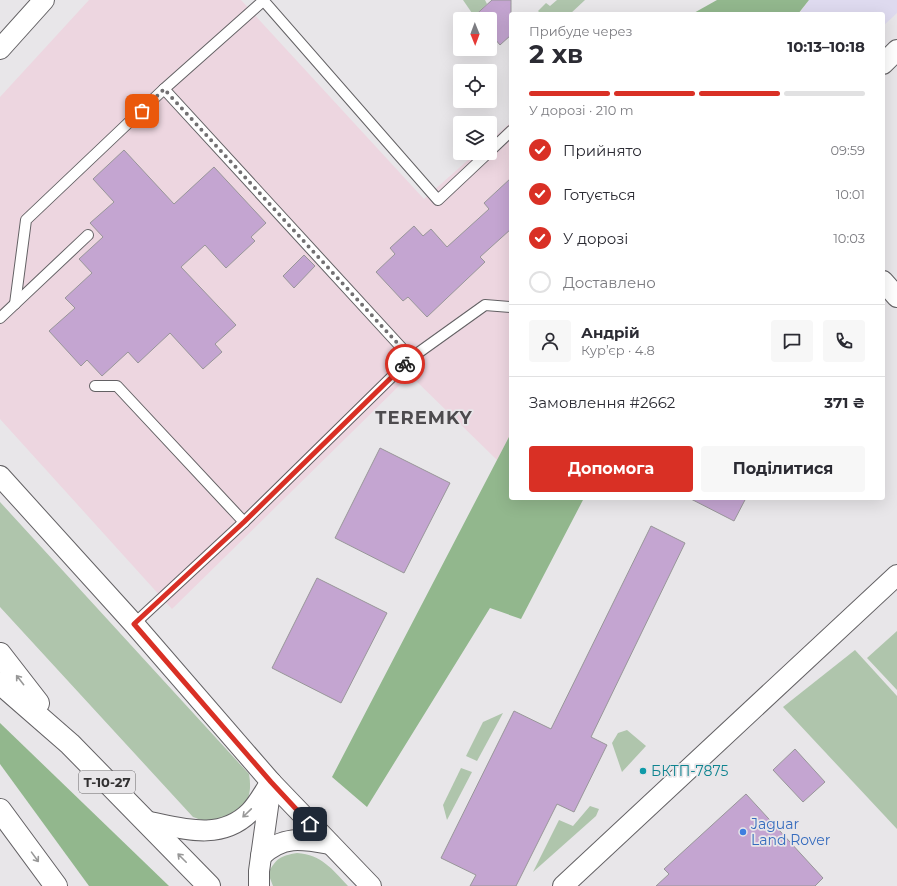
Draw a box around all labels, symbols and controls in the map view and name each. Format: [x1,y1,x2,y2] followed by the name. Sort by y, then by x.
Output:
[453,12,497,56] north arrow
[453,12,497,160] map controls
[529,23,633,39] text: Прибуде через
[787,37,865,56] text: 10:13–10:18
[529,38,583,70] text: 2 хв
[453,64,497,108] button: locate
[125,94,159,128] pin
[131,100,153,122] icon: bag
[529,102,634,118] text: У дорозі · 210 m
[453,116,497,160] button: layers
[529,139,551,161] icon: check
[563,141,642,160] text: Прийнято
[830,142,865,158] text: 09:59
[529,183,551,205] icon: check
[563,185,636,204] text: Готується
[836,186,865,202] text: 10:01
[529,227,551,249] icon: check
[563,229,628,248] text: У дорозі
[833,230,865,246] text: 10:03
[563,273,656,292] text: Доставлено
[529,320,571,362] button: person
[771,320,813,362] button: chat
[823,320,865,362] button: phone
[581,323,640,342] text: Андрій
[581,342,655,358] text: Кур’єр · 4.8
[385,344,425,384] courier
[394,353,416,375] icon: bike
[529,393,675,412] text: Замовлення #2662
[824,393,865,412] text: 371 ₴
[375,407,473,429] district label: TEREMKY
[529,446,693,492] button: Допомога
[701,446,865,492] button: Поділитися
[16,674,24,685] one-way arrow
[651,762,728,780] place label: БКТП-7875
[638,766,648,776] marker: БКТП-7875
[79,771,135,793] road number: Т-10-27
[293,807,327,841] pin
[242,808,252,818] one-way arrow
[299,813,321,835] icon: home
[750,815,831,849] place label: Jaguar Land Rover
[738,827,748,837] marker: Jaguar Land Rover
[31,851,39,862] one-way arrow
[177,853,187,863] one-way arrow

